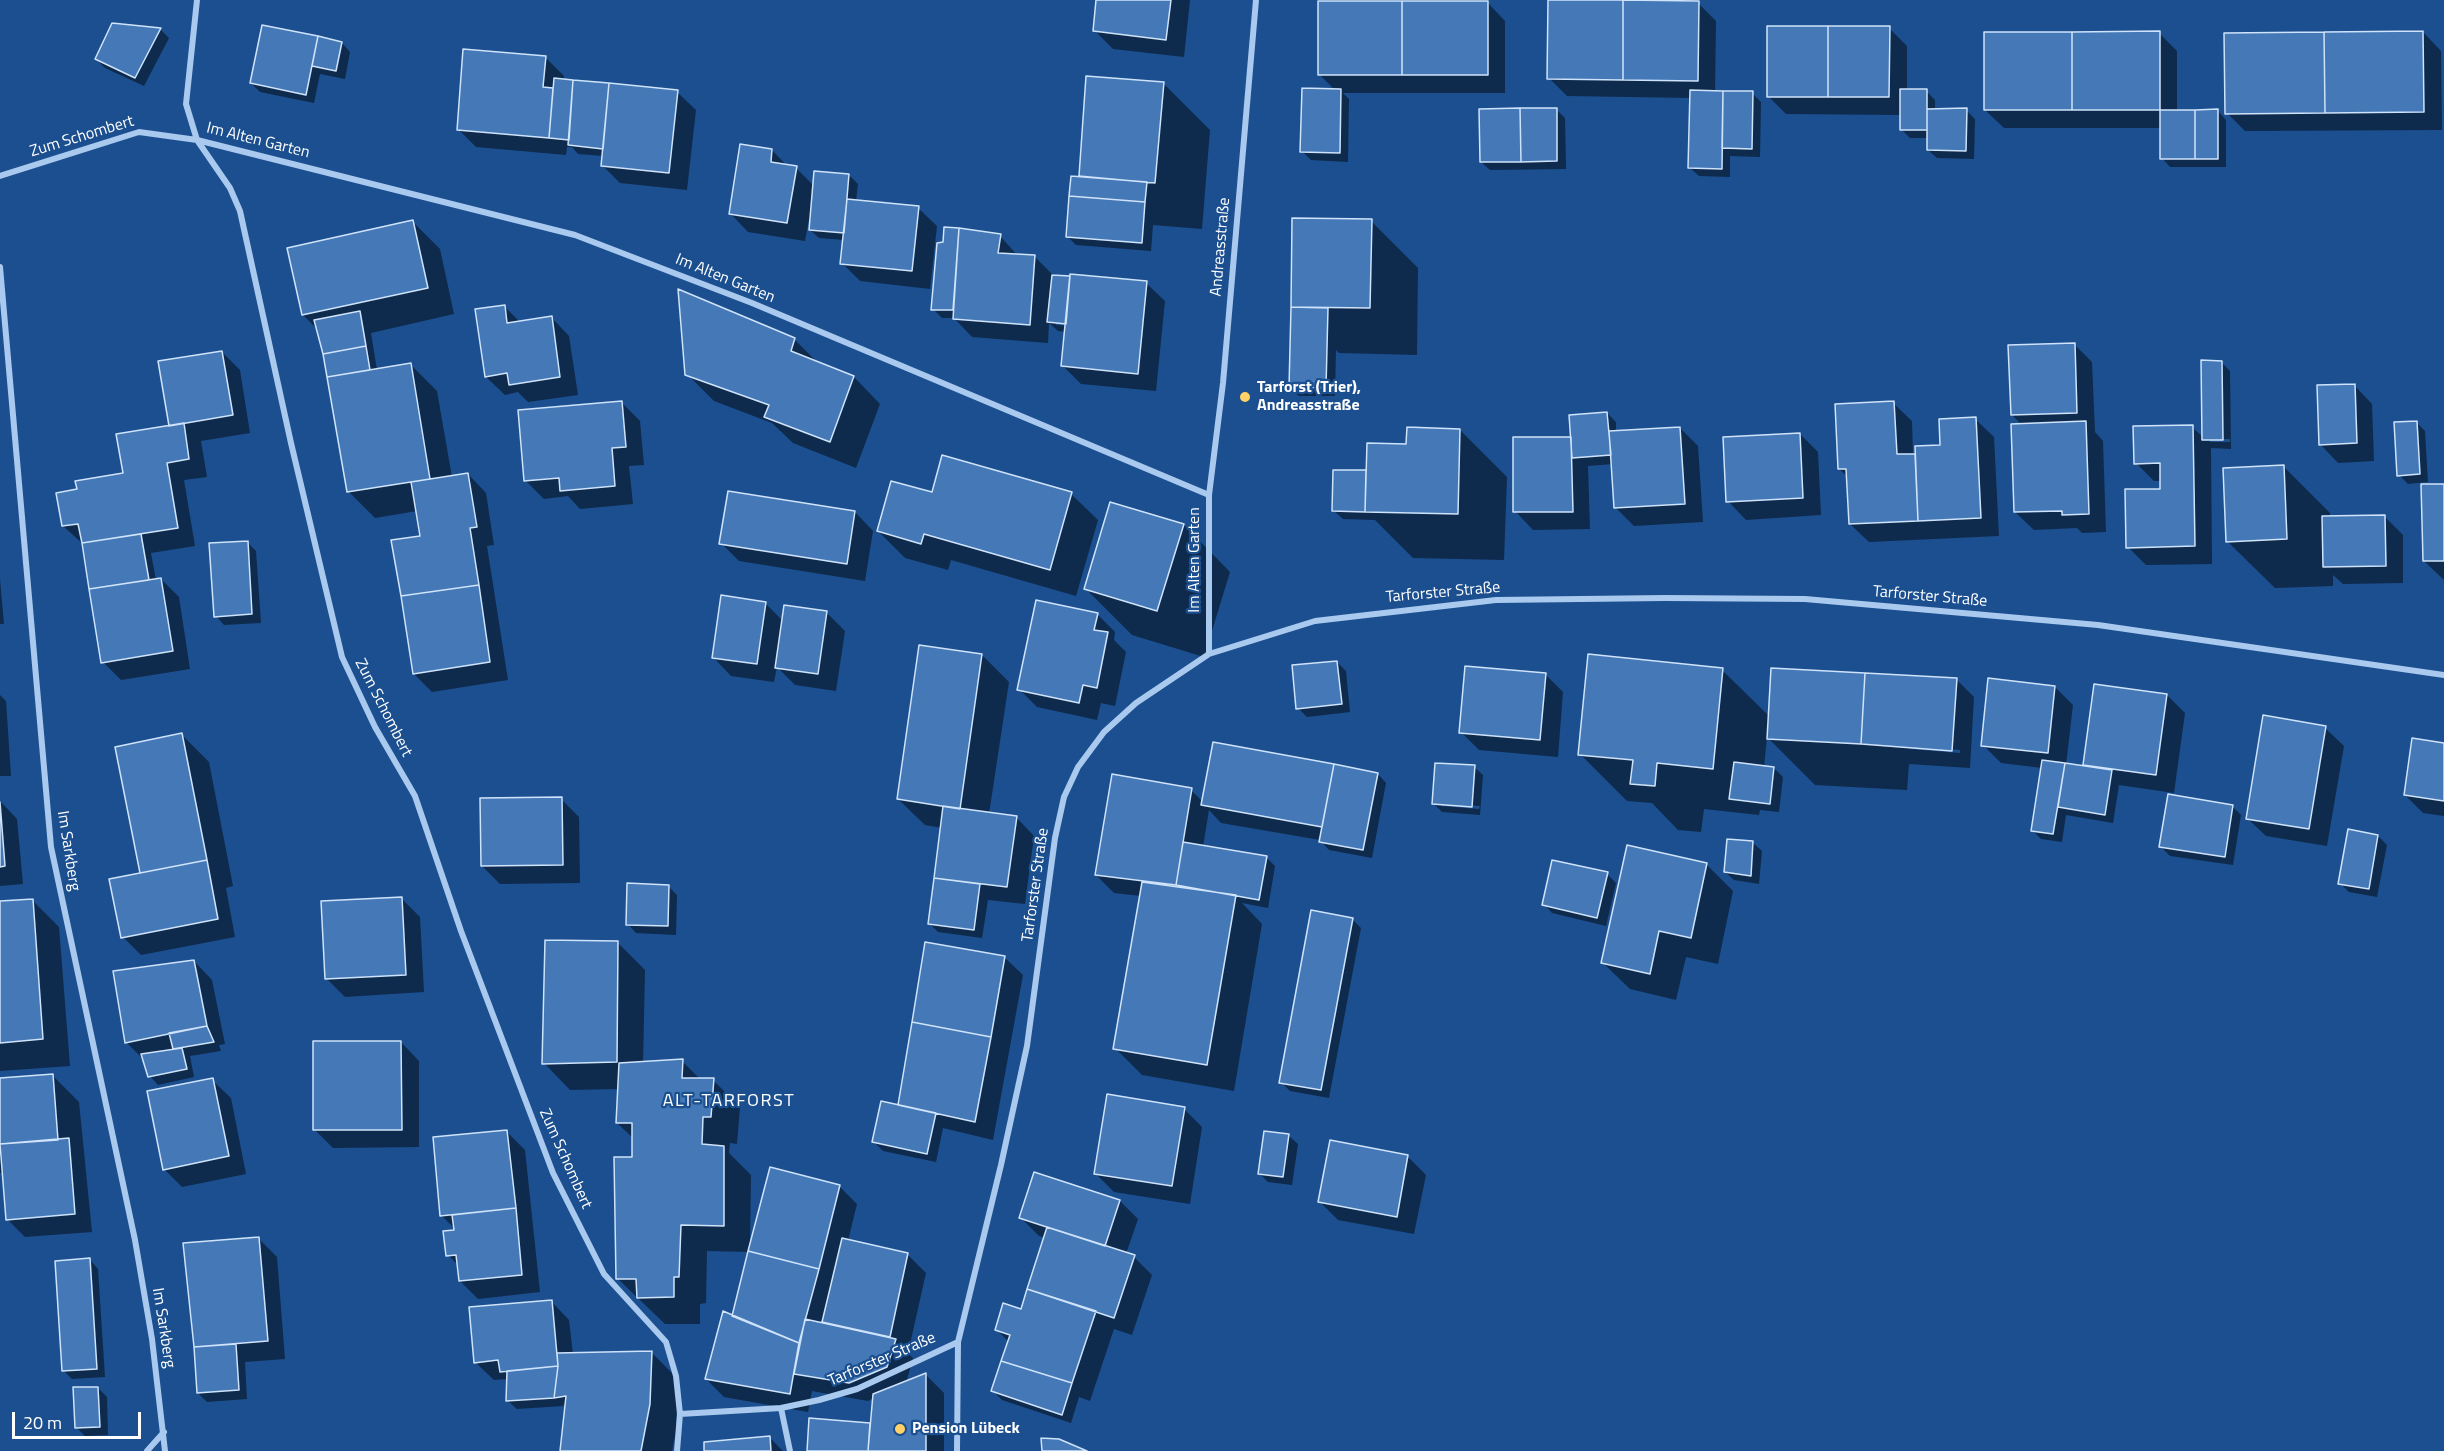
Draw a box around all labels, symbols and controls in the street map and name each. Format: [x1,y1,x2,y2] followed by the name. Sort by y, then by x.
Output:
[28,112,136,162] street label: Zum Schombert
[204,119,312,163] street label: Im Alten Garten
[1207,197,1235,297] street label: Andreasstraße
[672,250,778,308] street label: Im Alten Garten
[1257,378,1361,416] place label: Tarforst (Trier), Andreasstraße
[1238,390,1252,404] marker: Tarforst (Trier), Andreasstraße
[1185,507,1205,613] street label: Im Alten Garten
[1385,578,1501,608] street label: Tarforster Straße
[1872,582,1988,612] street label: Tarforster Straße
[350,656,416,760] street label: Zum Schombert
[52,810,84,892] street label: Im Sarkberg
[1019,827,1053,943] street label: Tarforster Straße
[663,1091,795,1113] district label: ALT-TARFORST
[534,1106,596,1212] street label: Zum Schombert
[147,1287,179,1369] street label: Im Sarkberg
[825,1329,939,1391] street label: Tarforster Straße
[15,1400,144,1438] scale bar
[23,1409,62,1436] text: 20 m
[912,1419,1020,1439] place label: Pension Lübeck
[893,1422,907,1436] marker: Pension Lübeck

